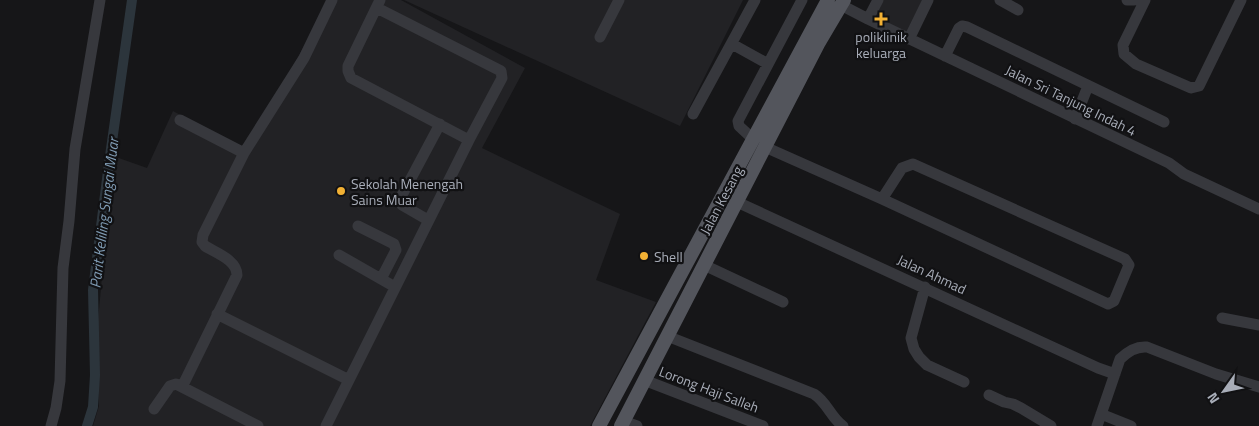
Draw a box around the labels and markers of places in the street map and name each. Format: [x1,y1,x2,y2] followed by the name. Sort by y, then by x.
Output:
[874,12,888,26] marker: poliklinik keluarga
[855,26,907,63] place label: poliklinik keluarga
[351,173,463,210] place label: Sekolah Menengah Sains Muar
[335,185,347,197] marker: Sekolah Menengah Sains Muar
[654,246,683,267] place label: Shell
[638,250,650,262] marker: Shell

